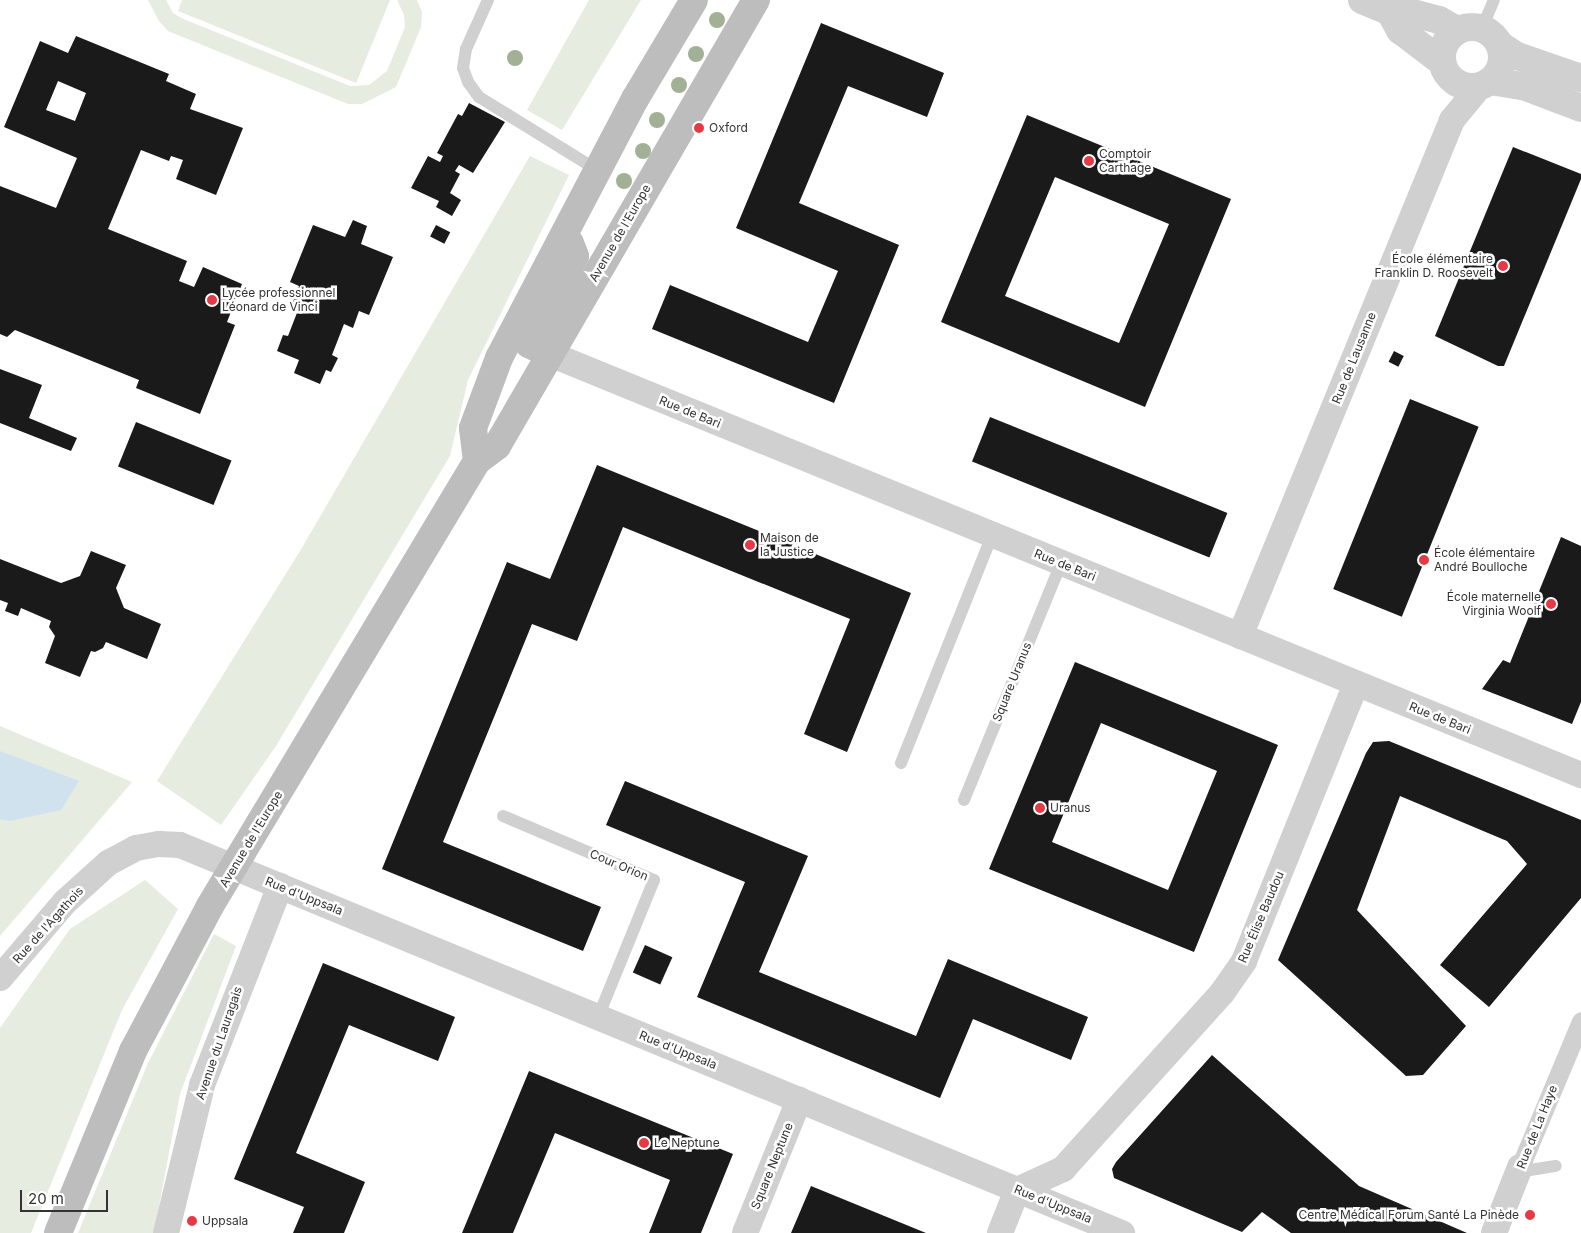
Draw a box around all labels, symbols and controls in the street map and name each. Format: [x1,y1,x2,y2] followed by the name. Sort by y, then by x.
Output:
[709,121,748,135] place label: Oxford
[693,122,705,134] marker: Oxford
[1099,147,1151,175] place label: Comptoir Carthage
[1083,155,1095,167] marker: Comptoir Carthage
[586,182,654,284] street label: Avenue de l'Europe
[1375,252,1493,280] place label: École élémentaire Franklin D. Roosevelt
[1497,260,1509,272] marker: École élémentaire Franklin D. Roosevelt
[222,286,336,314] place label: Lycée professionnel Léonard de Vinci
[206,294,218,306] marker: Lycée professionnel Léonard de Vinci
[1329,310,1379,406] street label: Rue de Lausanne
[657,393,723,431] street label: Rue de Bari
[760,531,819,559] place label: Maison de la Justice
[744,539,756,551] marker: Maison de la Justice
[1032,546,1098,584] street label: Rue de Bari
[1434,546,1535,574] place label: École élémentaire André Boulloche
[1418,554,1430,566] marker: École élémentaire André Boulloche
[1447,590,1541,618] place label: École maternelle Virginia Woolf
[1545,598,1557,610] marker: École maternelle Virginia Woolf
[990,640,1034,724] street label: Square Uranus
[1407,699,1473,737] street label: Rue de Bari
[217,788,285,890] street label: Avenue de l'Europe
[1050,801,1091,815] place label: Uranus
[1034,802,1046,814] marker: Uranus
[588,846,650,884] street label: Cour Orion
[1235,869,1287,965] street label: Rue Élise Baudou
[263,874,345,918] street label: Rue d'Uppsala
[10,884,86,966] street label: Rue de l'Agathois
[193,985,245,1101] street label: Avenue du Lauragais
[637,1028,719,1072] street label: Rue d'Uppsala
[1514,1083,1560,1171] street label: Rue de La Haye
[748,1121,796,1211] street label: Square Neptune
[654,1136,720,1150] place label: Le Neptune
[638,1137,650,1149] marker: Le Neptune
[22,1180,110,1212] scale bar
[1012,1182,1094,1226] street label: Rue d'Uppsala
[28,1189,64,1208] text: 20 m
[1299,1208,1519,1222] place label: Centre Médical Forum Santé La Pinède
[1523,1208,1537,1222] marker: Centre Médical Forum Santé La Pinède
[202,1214,248,1228] place label: Uppsala
[186,1215,198,1227] marker: Uppsala

